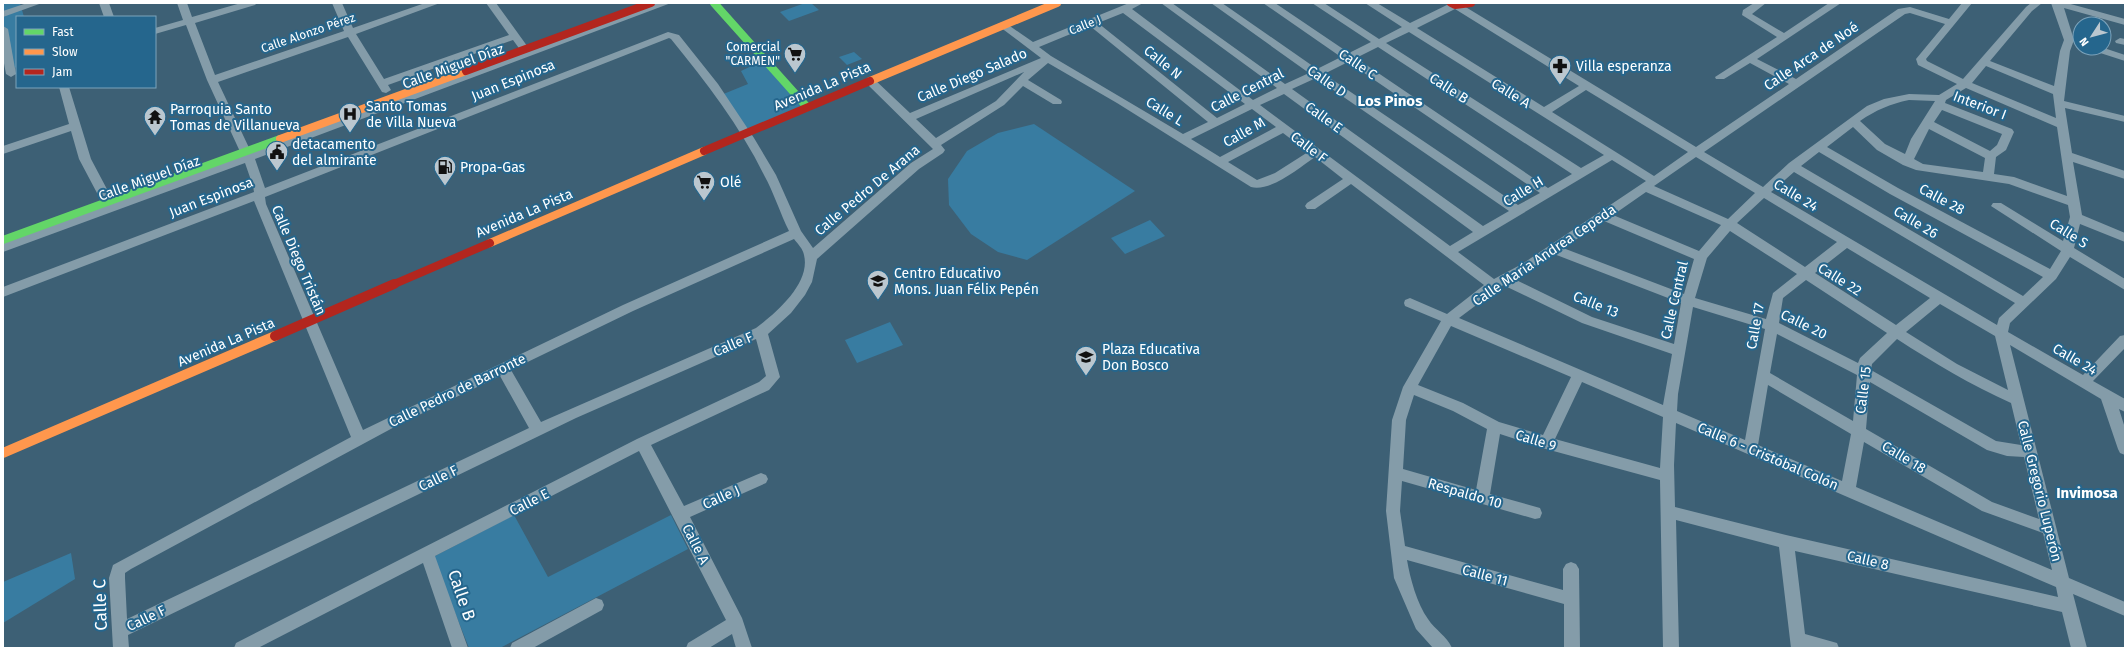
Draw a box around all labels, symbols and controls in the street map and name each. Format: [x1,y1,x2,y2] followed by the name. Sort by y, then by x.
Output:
[259,10,357,56] street label: Calle Alonzo Pérez
[1067,12,1103,38] street label: Calle J
[16,16,156,88] legend
[2072,16,2112,56] north arrow
[1761,18,1862,94] street label: Calle Arca de Noé
[52,25,74,39] text: Fast
[2077,35,2092,48] text: N
[400,40,506,93] street label: Calle Miguel Díaz
[726,40,780,68] place label: Comercial "CARMEN"
[782,41,808,74] supermarket icon: Comercial "CARMEN"
[1140,42,1185,83] street label: Calle N
[52,45,78,59] text: Slow
[915,45,1030,106] street label: Calle Diego Salado
[1335,45,1380,83] street label: Calle C
[1547,53,1573,86] pharmacy icon: Villa esperanza
[469,56,557,105] street label: Juan Espinosa
[771,58,873,115] street label: Avenida La Pista
[1576,58,1672,75] place label: Villa esperanza
[1304,62,1349,101] street label: Calle D
[52,65,72,79] text: Jam
[1208,65,1287,116] street label: Calle Central
[1426,70,1471,107] street label: Calle B
[1488,75,1533,112] street label: Calle A
[1951,88,2009,123] street label: Interior I
[1358,92,1422,110] district label: Los Pinos
[1143,93,1187,130] street label: Calle L
[366,98,456,131] place label: Santo Tomas de Villa Nueva
[1302,98,1346,137] street label: Calle E
[170,101,300,134] place label: Parroquia Santo Tomas de Villanueva
[337,101,363,134] hospital icon: Santo Tomas de Villa Nueva
[142,104,168,137] temple icon: Parroquia Santo Tomas de Villanueva
[1220,114,1268,151] street label: Calle M
[1287,128,1330,167] street label: Calle F
[292,136,377,169] place label: detacamento del almirante
[264,139,290,172] public building icon: detacamento del almirante
[811,141,923,239] street label: Calle Pedro De Arana
[96,152,202,205] street label: Calle Miguel Díaz
[432,154,458,187] fuel station icon: Propa-Gas
[460,159,526,176] place label: Propa-Gas
[691,169,717,202] supermarket icon: Olé
[1500,173,1547,210] street label: Calle H
[167,174,256,221] street label: Juan Espinosa
[720,174,741,191] place label: Olé
[1771,176,1821,216] street label: Calle 24
[1916,180,1968,219] street label: Calle 28
[473,185,575,242] street label: Avenida La Pista
[1469,201,1619,310] street label: Calle María Andrea Cepeda
[268,203,329,318] street label: Calle Diego Tristán
[1890,203,1941,242] street label: Calle 26
[2046,215,2091,252] street label: Calle S
[1657,259,1692,341] street label: Calle Central
[1815,259,1865,300] street label: Calle 22
[894,265,1039,298] place label: Centro Educativo Mons. Juan Félix Pepén
[865,268,891,301] school or university icon: Centro Educativo Mons. Juan Félix Pepén
[1571,288,1621,321] street label: Calle 13
[1743,301,1768,351] street label: Calle 17
[1778,306,1830,343] street label: Calle 20
[175,314,277,371] street label: Avenida La Pista
[711,328,756,360] street label: Calle F
[2049,340,2101,379] street label: Calle 24
[1102,341,1200,374] place label: Plaza Educativa Don Bosco
[1073,344,1099,377] school or university icon: Plaza Educativa Don Bosco
[386,350,529,431] street label: Calle Pedro de Barronte
[1852,365,1875,415] street label: Calle 15
[1695,419,1841,494] street label: Calle 6 - Cristóbal Colón
[2014,419,2065,563] street label: Calle Gregorio Luperón
[1513,426,1558,455] street label: Calle 9
[1879,438,1929,477] street label: Calle 18
[416,462,461,495] street label: Calle F
[1426,475,1504,512] street label: Respaldo 10
[700,482,742,513] street label: Calle J
[2056,484,2118,502] district label: Invimosa
[507,485,552,520] street label: Calle E
[678,521,713,567] street label: Calle A
[1845,547,1891,574] street label: Calle 8
[1460,561,1510,590] street label: Calle 11
[443,567,480,623] street label: Calle B
[89,578,112,631] street label: Calle C
[124,602,169,635] street label: Calle F

